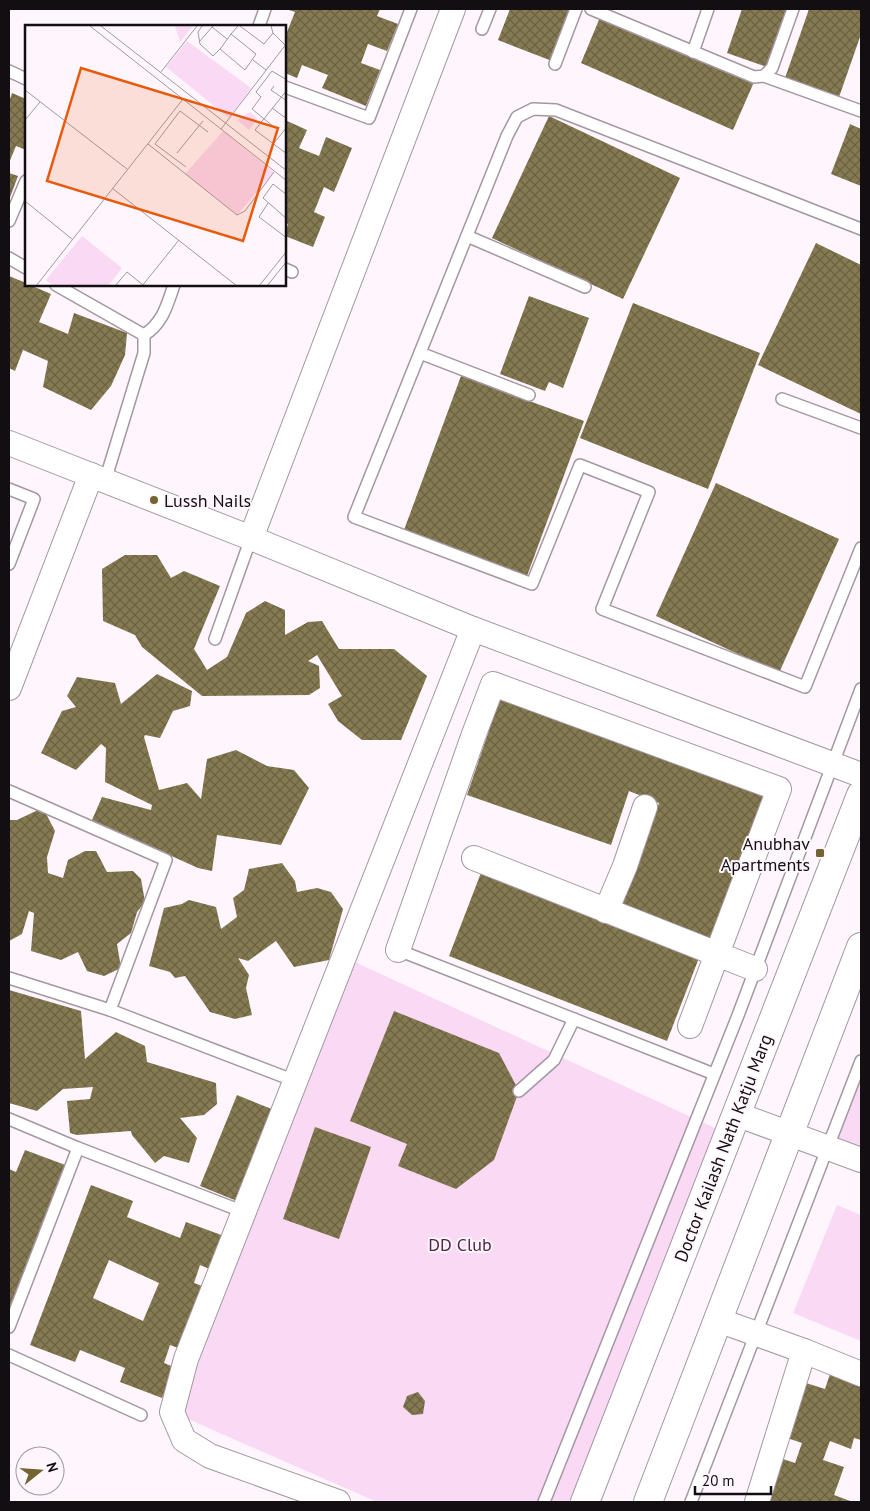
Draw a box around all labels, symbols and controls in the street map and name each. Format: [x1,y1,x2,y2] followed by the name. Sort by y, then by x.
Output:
[25,25,286,286] inset map
[164,489,251,512] place label: Lussh Nails
[148,494,160,506] marker: Lussh Nails
[721,832,810,876] place label: Anubhav Apartments
[814,847,826,859] marker: Anubhav Apartments
[669,1031,777,1265] street label: Doctor Kailash Nath Katju Marg
[428,1233,492,1256] park label: DD Club
[15,1446,65,1496] north arrow
[42,1460,62,1474] text: N
[695,1464,771,1496] scale bar
[702,1471,735,1490] text: 20 m

